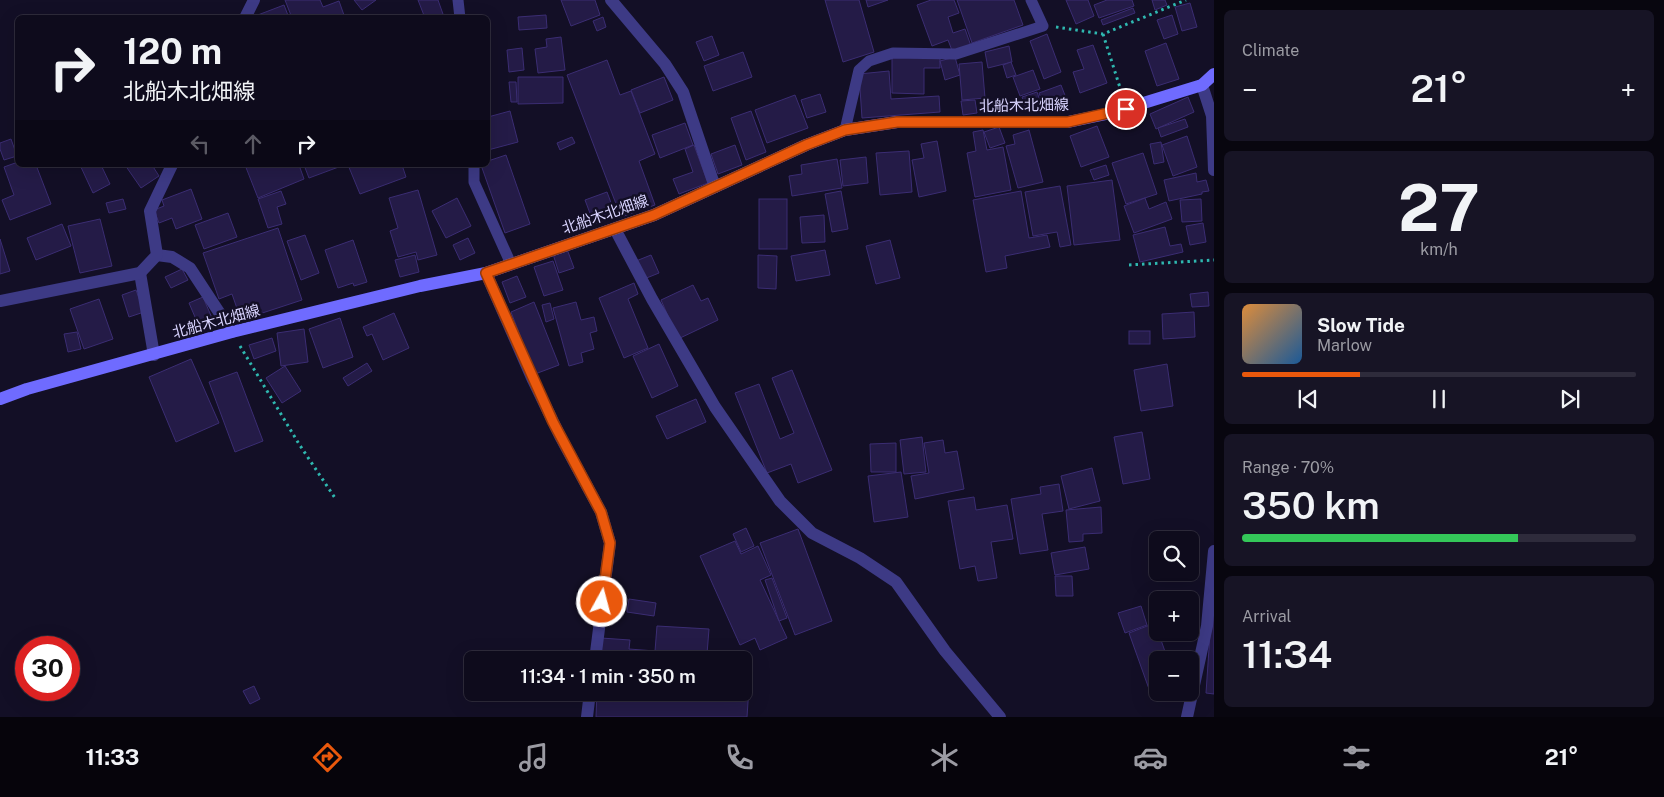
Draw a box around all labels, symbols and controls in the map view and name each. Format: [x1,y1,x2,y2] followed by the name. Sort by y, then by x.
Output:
[123,31,222,72] text: 120 m
[40,35,105,100] icon: right
[1242,41,1299,60] text: Climate
[1410,66,1468,111] text: 21°
[1242,73,1258,106] text: −
[1620,73,1636,106] text: +
[123,78,255,104] text: 北船木北畑線
[1105,88,1147,130] pin
[1112,95,1140,123] icon: arrive
[979,96,1069,114] street label: 北船木北畑線
[186,130,214,158] icon: left
[239,130,267,158] icon: ahead
[292,130,320,158] icon: right
[1398,169,1480,246] text: 27
[560,191,650,237] street label: 北船木北畑線
[1420,240,1458,259] text: km/h
[170,301,262,341] street label: 北船木北畑線
[1317,314,1405,336] text: Slow Tide
[1317,336,1372,355] text: Marlow
[1294,385,1322,413] icon: previous
[1425,385,1453,413] icon: pause
[1556,385,1584,413] icon: next
[1242,458,1334,477] text: Range · 70%
[1242,483,1380,528] text: 350 km
[1149,531,1199,701] map controls
[1149,531,1199,581] button: search
[575,575,627,627] position arrow
[1149,591,1199,641] button: +
[1242,607,1291,626] text: Arrival
[1242,632,1332,677] text: 11:34
[15,636,80,701] speed limit sign: 30
[1149,651,1199,701] button: −
[520,665,696,687] text: 11:34 · 1 min · 350 m
[310,740,345,775] icon: directions
[516,740,551,775] icon: music
[722,740,757,775] icon: phone
[927,740,962,775] icon: climate
[1133,740,1168,775] icon: car
[1339,740,1374,775] icon: filters
[85,744,139,770] text: 11:33
[1545,744,1579,770] text: 21°

